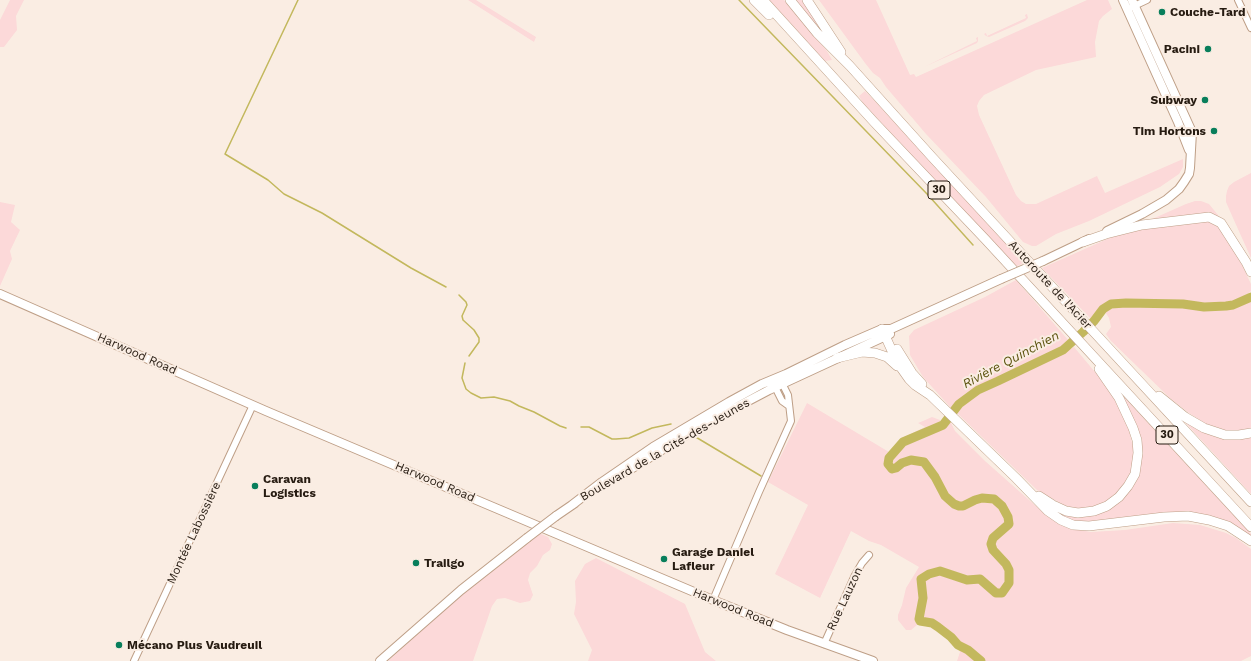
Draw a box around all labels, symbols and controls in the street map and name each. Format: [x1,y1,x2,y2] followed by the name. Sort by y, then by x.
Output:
[1170,5,1246,19] place label: Couche-Tard
[1157,7,1167,17] marker: Couche-Tard
[1164,42,1200,56] place label: Pacini
[1203,44,1213,54] marker: Pacini
[1150,93,1197,107] place label: Subway
[1200,95,1210,105] marker: Subway
[1133,124,1206,138] place label: Tim Hortons
[1209,126,1219,136] marker: Tim Hortons
[928,181,950,199] road number: 30
[1005,238,1095,332] street label: Autoroute de l'Acier
[960,328,1062,392] water label: Rivière Quinchien
[95,330,179,378] street label: Harwood Road
[578,395,752,505] street label: Boulevard de la Cité-des-Jeunes
[1156,426,1178,444] road number: 30
[393,459,477,505] street label: Harwood Road
[263,472,316,500] place label: Caravan Logistics
[164,480,224,586] street label: Montée Labossière
[250,481,260,491] marker: Caravan Logistics
[672,545,754,573] place label: Garage Daniel Lafleur
[659,554,669,564] marker: Garage Daniel Lafleur
[424,556,464,570] place label: Trailgo
[411,558,421,568] marker: Trailgo
[824,565,866,633] street label: Rue Lauzon
[691,585,775,631] street label: Harwood Road
[127,638,262,652] place label: Mécano Plus Vaudreuil
[114,640,124,650] marker: Mécano Plus Vaudreuil

